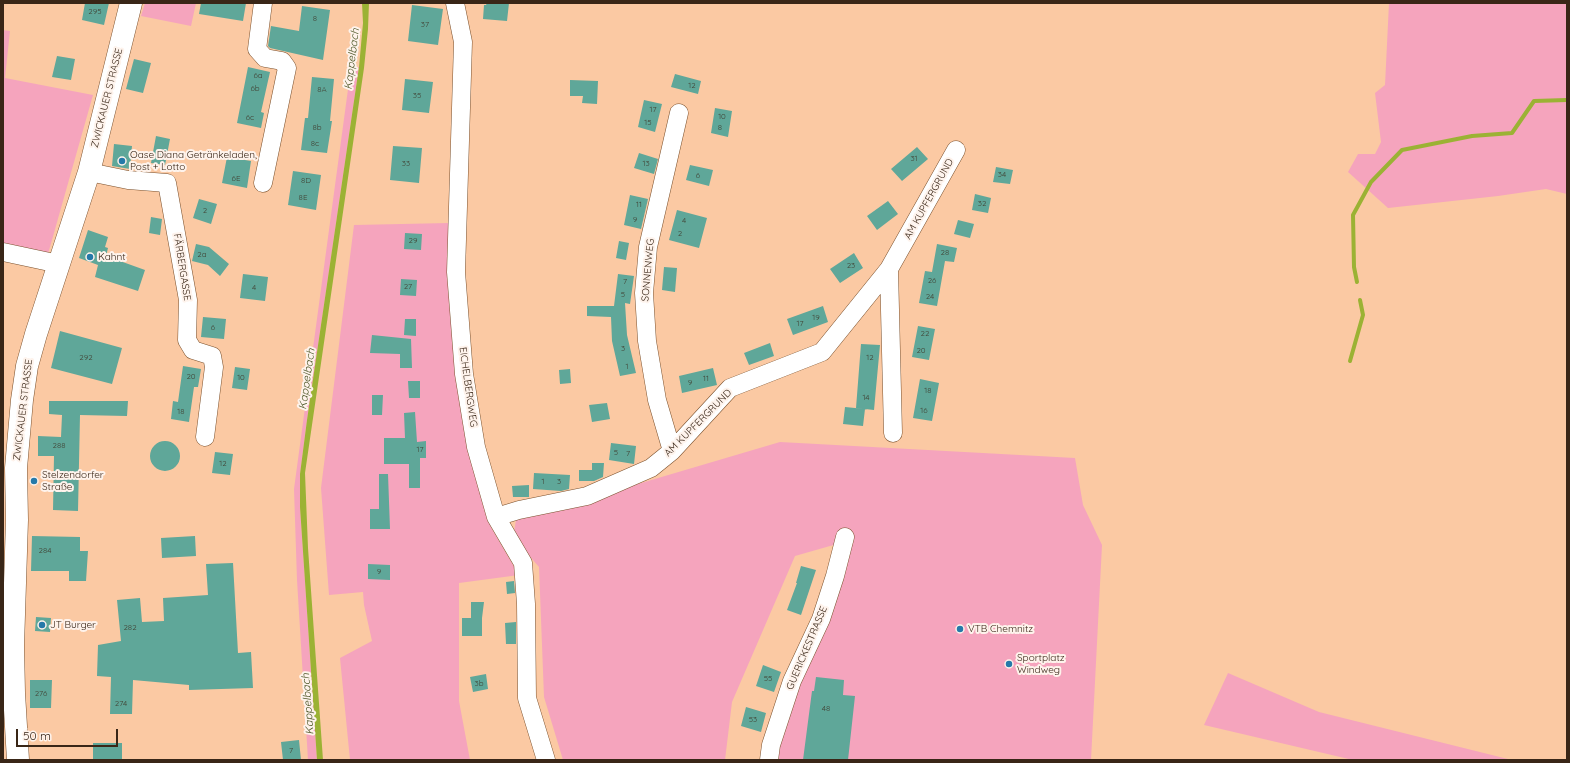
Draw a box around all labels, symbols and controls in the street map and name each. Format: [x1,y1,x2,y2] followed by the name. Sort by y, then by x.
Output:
[88,7,102,17] house number: 295
[313,14,317,24] house number: 8
[421,20,429,30] house number: 37
[342,28,362,90] water label: Kappelbach
[89,47,125,149] street label: ZWICKAUER STRASSE
[253,71,263,81] house number: 6a
[688,81,696,91] house number: 12
[250,84,260,94] house number: 6b
[317,85,327,95] house number: 8A
[413,91,421,101] house number: 35
[649,105,657,115] house number: 17
[718,112,726,122] house number: 10
[246,113,254,123] house number: 6c
[644,118,652,128] house number: 15
[312,123,322,133] house number: 8b
[718,123,722,133] house number: 8
[311,139,319,149] house number: 8c
[130,149,257,172] place label: Oase Diana Getränkeladen, Post + Lotto
[910,154,918,164] house number: 31
[117,156,127,166] marker: Oase Diana Getränkeladen, Post + Lotto
[902,157,956,241] street label: AM KUPFERGRUND
[402,159,410,169] house number: 33
[642,159,650,169] house number: 13
[998,170,1006,180] house number: 34
[696,171,700,181] house number: 6
[232,174,240,184] house number: 6E
[301,176,311,186] house number: 8D
[299,193,307,203] house number: 8E
[978,199,986,209] house number: 32
[636,200,642,210] house number: 11
[203,206,207,216] house number: 2
[633,215,637,225] house number: 9
[682,216,686,226] house number: 4
[678,229,682,239] house number: 2
[171,232,193,302] street label: FÄRBERGASSE
[409,236,417,246] house number: 29
[639,238,657,302] street label: SONNENWEG
[941,248,949,258] house number: 28
[197,250,207,260] house number: 2a
[98,251,126,263] place label: Kahnt
[85,252,95,262] marker: Kahnt
[847,261,855,271] house number: 23
[928,276,936,286] house number: 26
[623,277,627,287] house number: 7
[404,282,412,292] house number: 27
[252,283,256,293] house number: 4
[621,290,625,300] house number: 5
[926,292,934,302] house number: 24
[812,313,820,323] house number: 19
[796,319,804,329] house number: 17
[211,323,215,333] house number: 6
[921,329,929,339] house number: 22
[621,344,625,354] house number: 3
[456,346,480,428] street label: EICHELBERGWEG
[916,346,926,356] house number: 20
[296,348,318,410] water label: Kappelbach
[79,353,93,363] house number: 292
[866,353,874,363] house number: 12
[11,359,35,461] street label: ZWICKAUER STRASSE
[626,362,628,372] house number: 1
[186,372,196,382] house number: 20
[237,373,245,383] house number: 10
[703,374,709,384] house number: 11
[688,378,692,388] house number: 9
[924,386,932,396] house number: 18
[662,387,734,459] street label: AM KUPFERGRUND
[862,393,870,403] house number: 14
[920,406,928,416] house number: 16
[177,407,185,417] house number: 18
[52,441,66,451] house number: 288
[416,445,424,455] house number: 17
[614,448,618,458] house number: 5
[626,449,630,459] house number: 7
[219,459,227,469] house number: 12
[42,469,104,492] place label: Stelzendorfer Straße
[29,476,39,486] marker: Stelzendorfer Straße
[542,477,544,487] house number: 1
[557,477,561,487] house number: 3
[39,546,51,556] house number: 284
[377,567,381,577] house number: 9
[784,604,830,692] street label: GUERICKESTRASSE
[50,619,96,631] place label: JT Burger
[37,620,47,630] marker: JT Burger
[123,623,137,633] house number: 282
[968,623,1033,635] place label: VTB Chemnitz
[955,624,965,634] marker: VTB Chemnitz
[1017,652,1065,676] place label: Sportplatz Windweg
[1004,659,1014,669] marker: Sportplatz Windweg
[299,673,317,735] water label: Kappelbach
[764,674,772,684] house number: 55
[474,679,484,689] house number: 3b
[35,689,47,699] house number: 276
[115,699,127,709] house number: 274
[822,704,830,714] house number: 48
[749,715,757,725] house number: 53
[18,721,120,747] scale bar
[23,728,51,743] text: 50 m
[289,746,293,756] house number: 7

